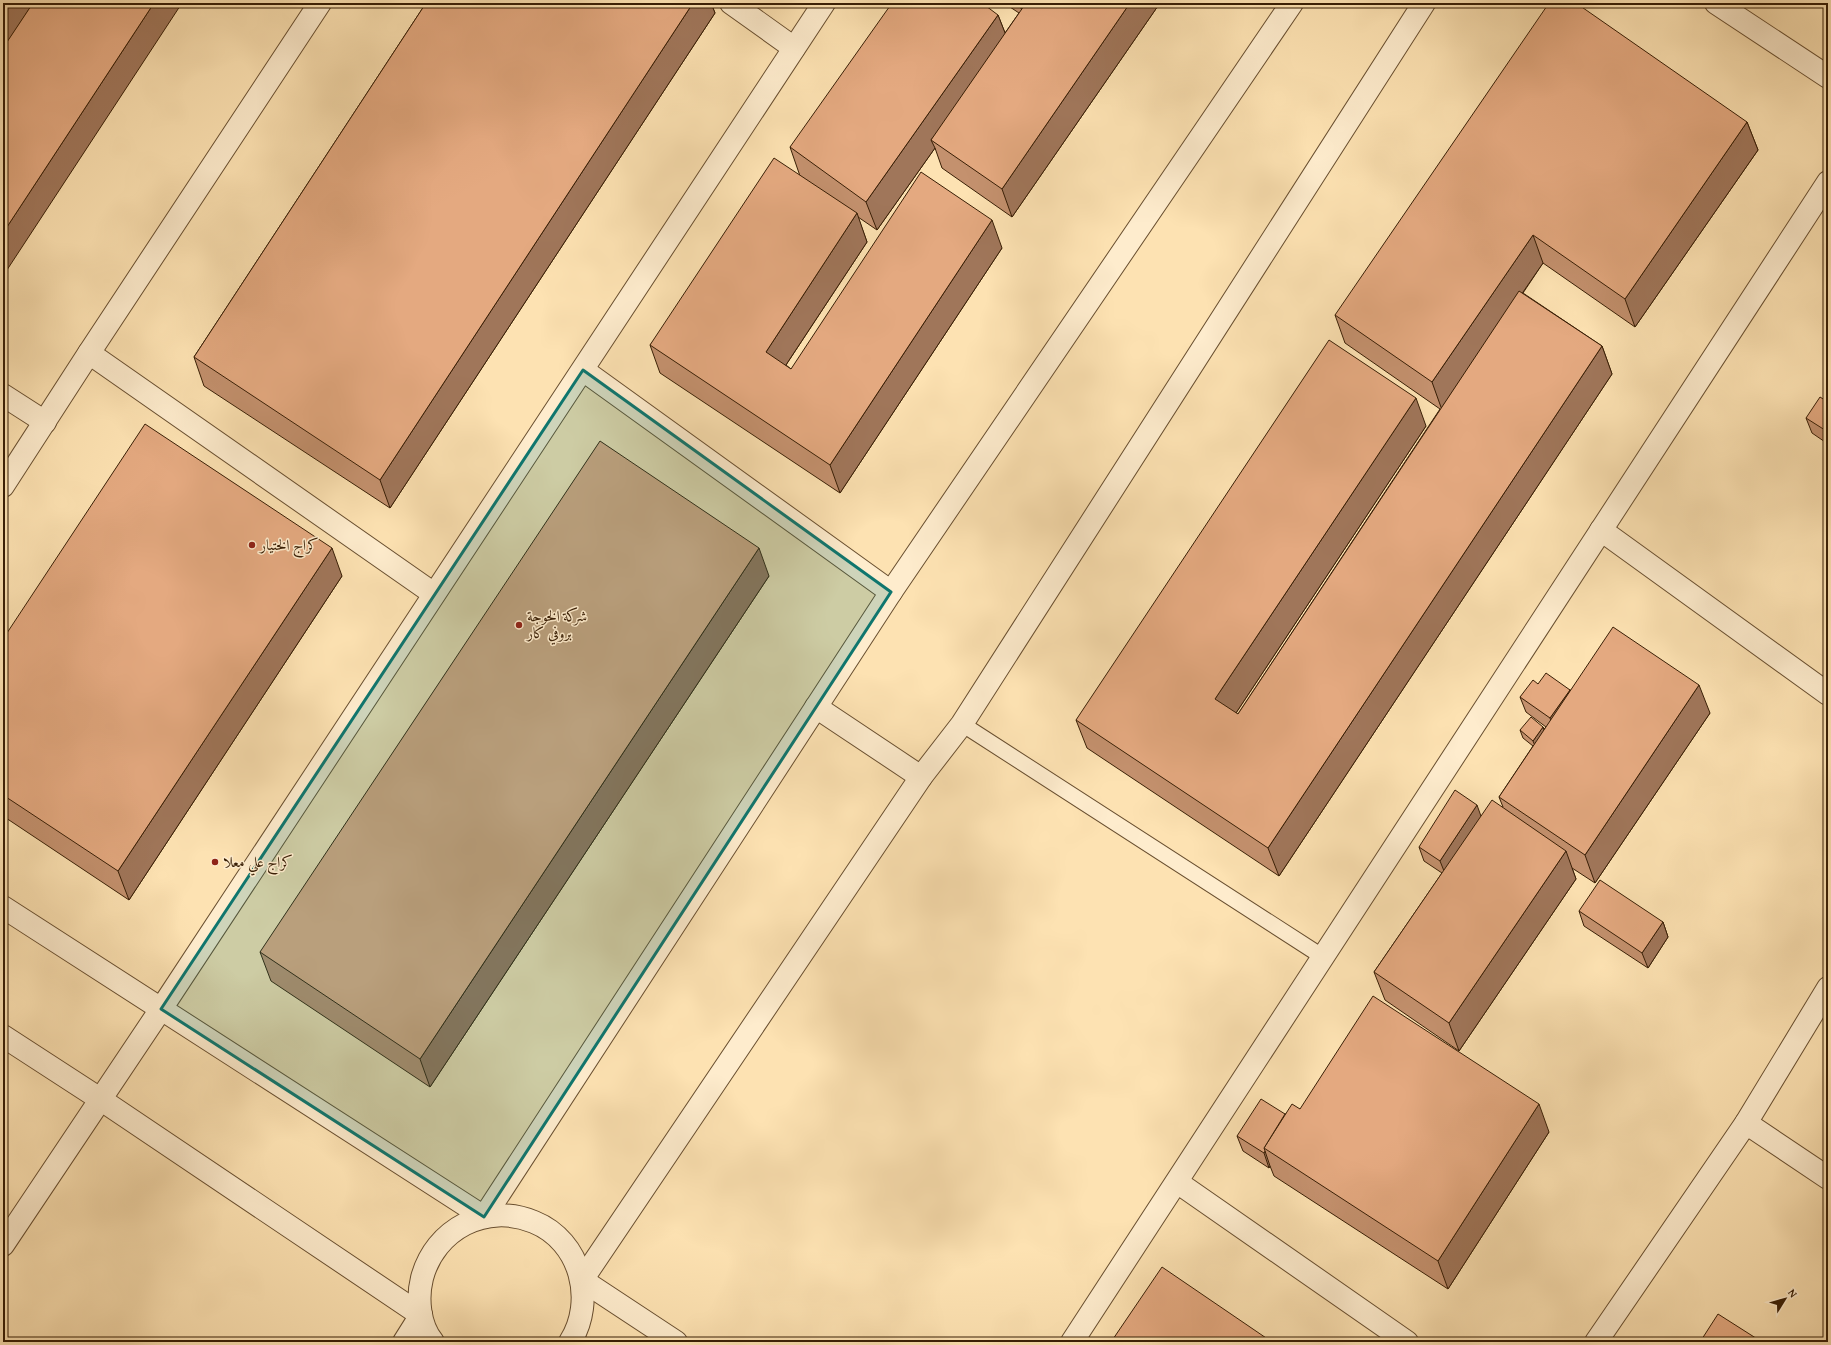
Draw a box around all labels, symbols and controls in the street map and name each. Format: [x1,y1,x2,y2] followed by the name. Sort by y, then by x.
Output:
[258,534,319,558] place label: كراج الختيار
[247,540,257,550] marker: كراج الختيار
[525,605,587,645] place label: شركة الخوجة بروفي كار
[514,620,524,630] marker: شركة الخوجة بروفي كار
[223,851,293,876] place label: كراج علي معلا
[210,857,220,867] marker: كراج علي معلا
[1765,1279,1805,1319] north arrow
[1784,1285,1802,1301] text: N

